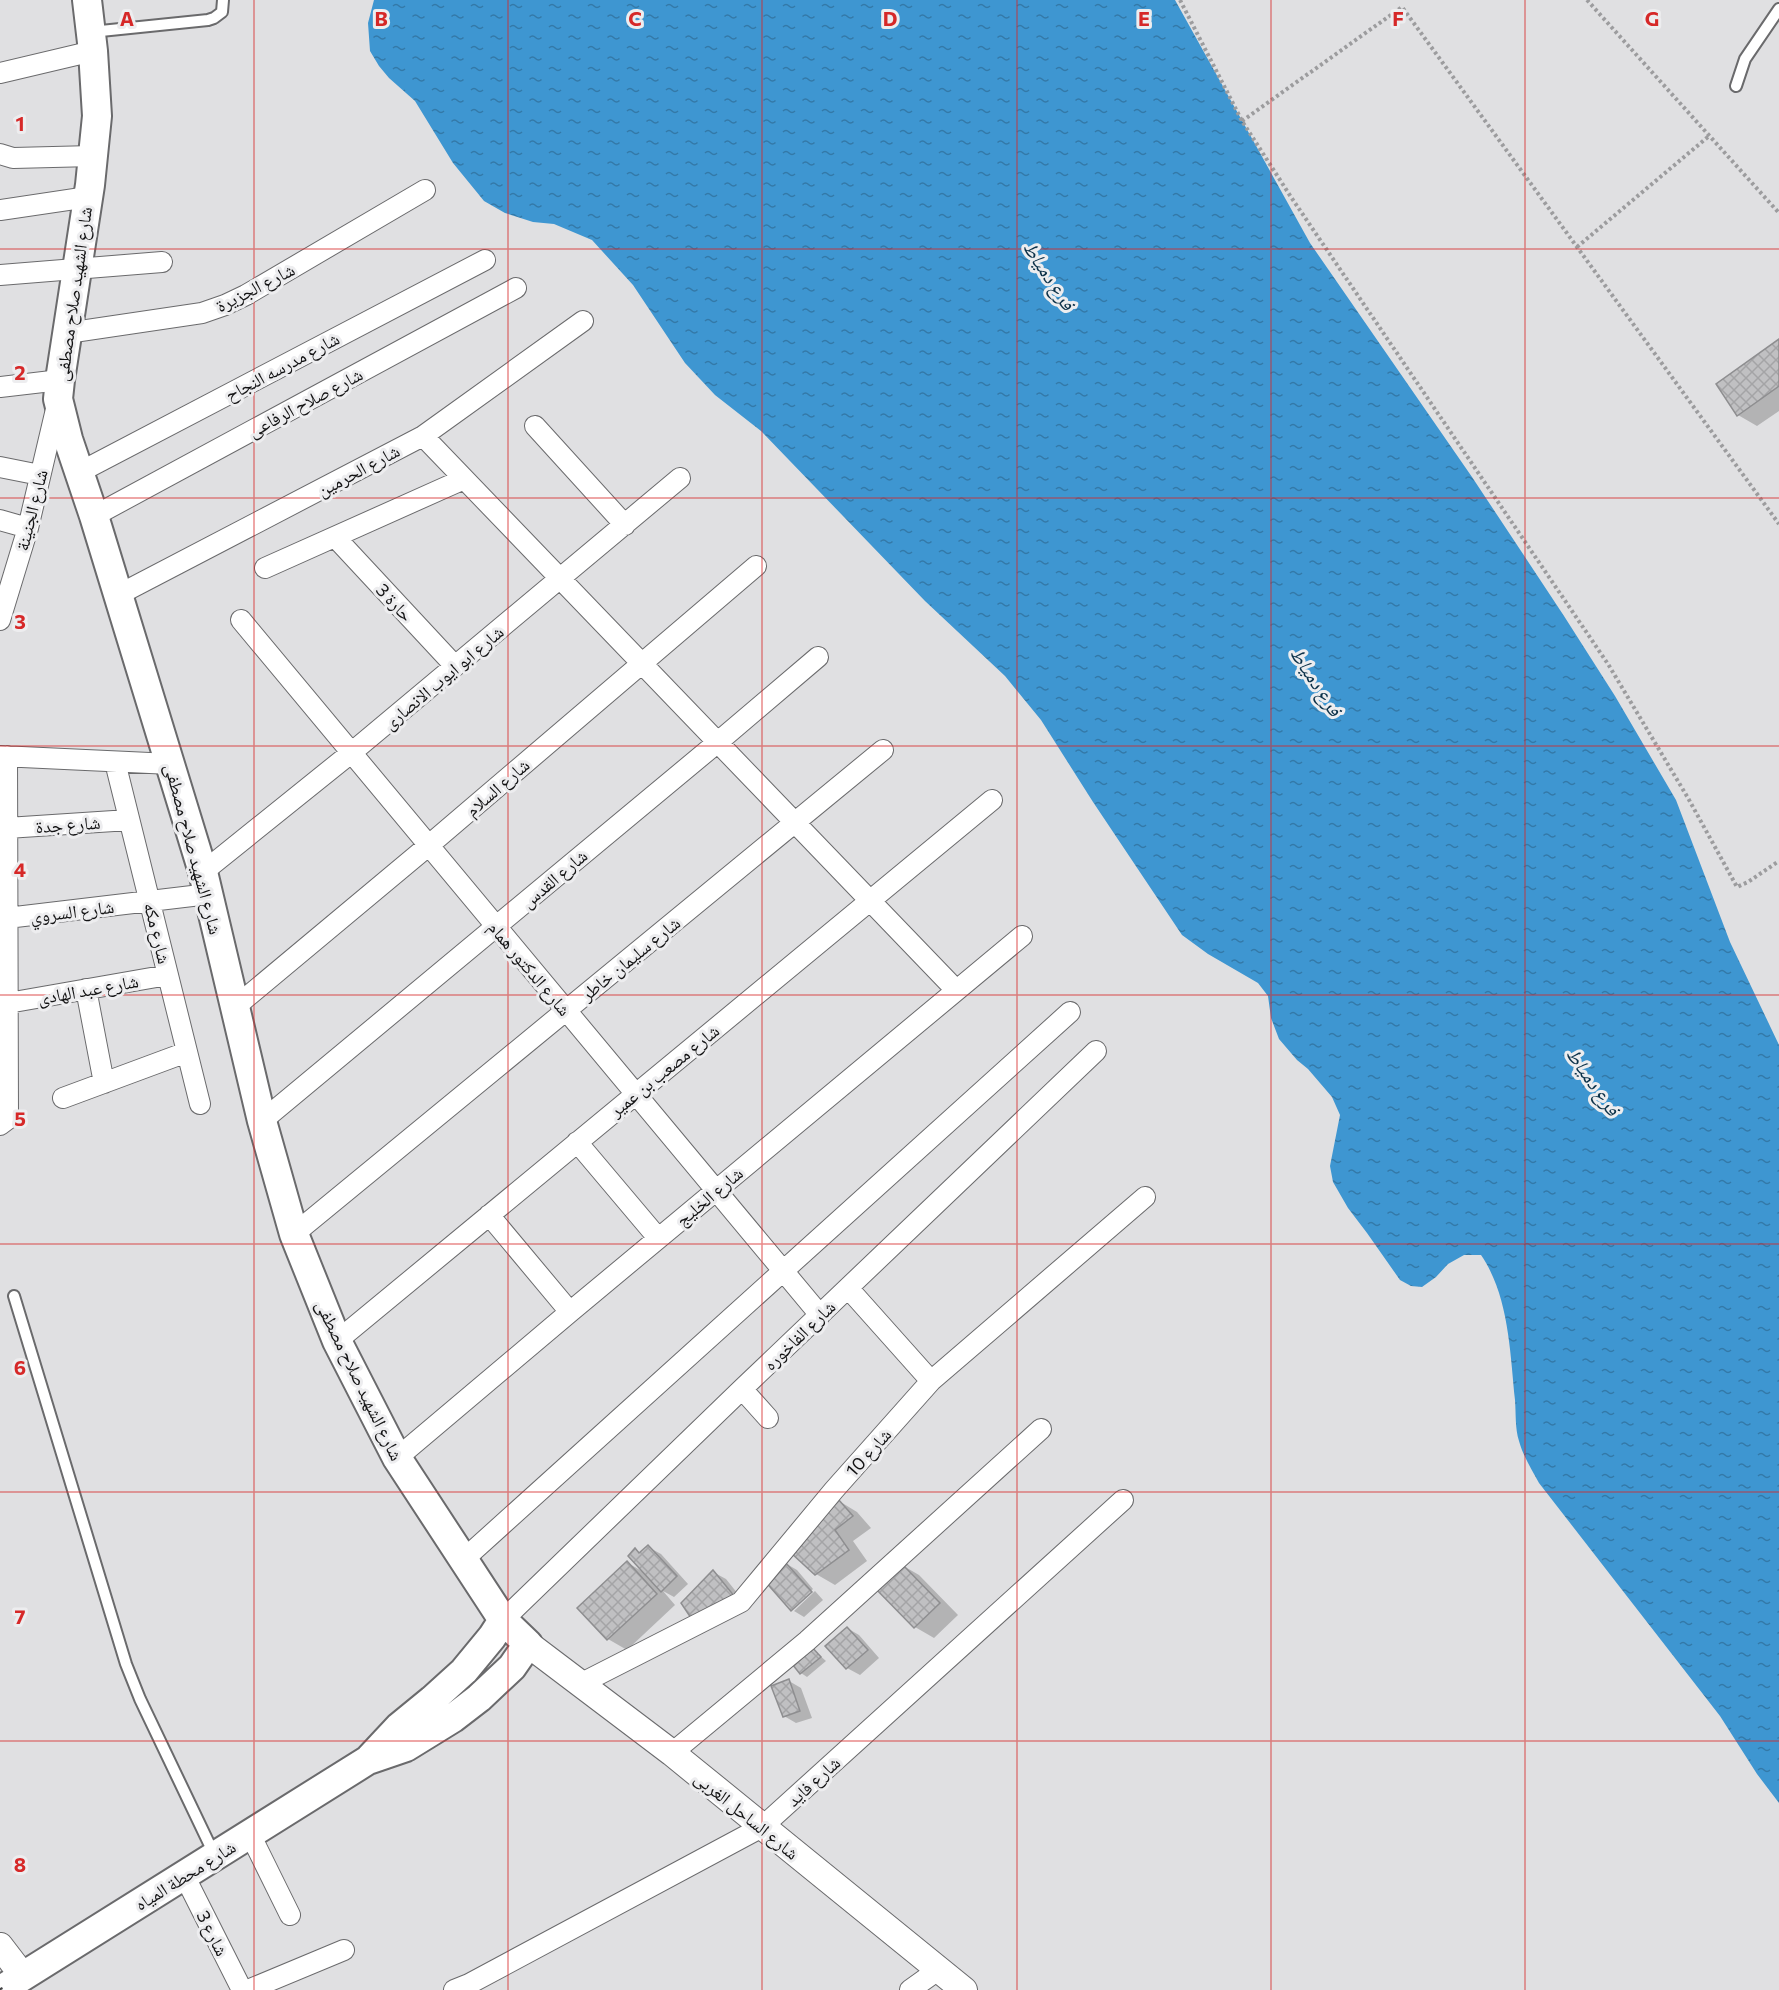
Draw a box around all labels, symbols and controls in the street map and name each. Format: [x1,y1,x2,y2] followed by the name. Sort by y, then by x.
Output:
[120,6,134,30] text: A
[374,6,388,30] text: B
[628,6,642,30] text: C
[883,6,897,30] text: D
[1138,6,1150,30] text: E
[1392,6,1404,30] text: F
[1645,6,1659,30] text: G
[15,111,25,135] text: 1
[50,205,98,383] street label: شارع الشهيد صلاح مصطفى
[1017,236,1082,316] water label: فرع دمياط
[212,258,299,317] street label: شارع الجزيرة
[221,327,344,407] street label: شارع مدرسه النجاح
[14,360,26,384] text: 2
[244,363,367,443] street label: شارع صلاح الرفاعى
[313,439,403,502] street label: شارع الحرمين
[10,467,53,553] street label: شارع الجنينة
[372,578,418,626] street label: حارة 3
[14,609,26,633] text: 3
[378,620,508,734] street label: شارع ابو ايوب الانصارى
[1284,642,1349,722] water label: فرع دمياط
[461,753,535,822] street label: شارع السلام
[159,761,227,937] street label: شارع الشهيد صلاح مصطفى
[35,811,101,838] street label: شارع جدة
[516,844,592,913] street label: شارع القدس
[14,857,26,881] text: 4
[29,895,116,932] street label: شارع السروي
[139,900,176,966] street label: شارع مكه
[575,911,685,1006] street label: شارع سليمان خاطر
[482,916,576,1021] street label: شارع الدكتور همام
[36,969,140,1010] street label: شارع عبد الهادى
[604,1019,724,1122] street label: شارع مصعب بن عمير
[1560,1042,1627,1121] water label: فرع دمياط
[14,1106,26,1130] text: 5
[671,1162,748,1232] street label: شارع الخليج
[758,1295,840,1375] street label: شارع الفاخوره
[310,1296,408,1465] street label: شارع الشهيد صلاح مصطفى
[14,1355,26,1379] text: 6
[841,1423,896,1481] street label: شارع 10
[15,1604,26,1628] text: 7
[782,1751,845,1811] street label: شارع فايد
[690,1766,804,1865] street label: شارع الساحل الغربى
[131,1835,240,1916] street label: شارع محطة المياه
[14,1852,26,1876] text: 8
[191,1907,234,1960] street label: شارع 3

